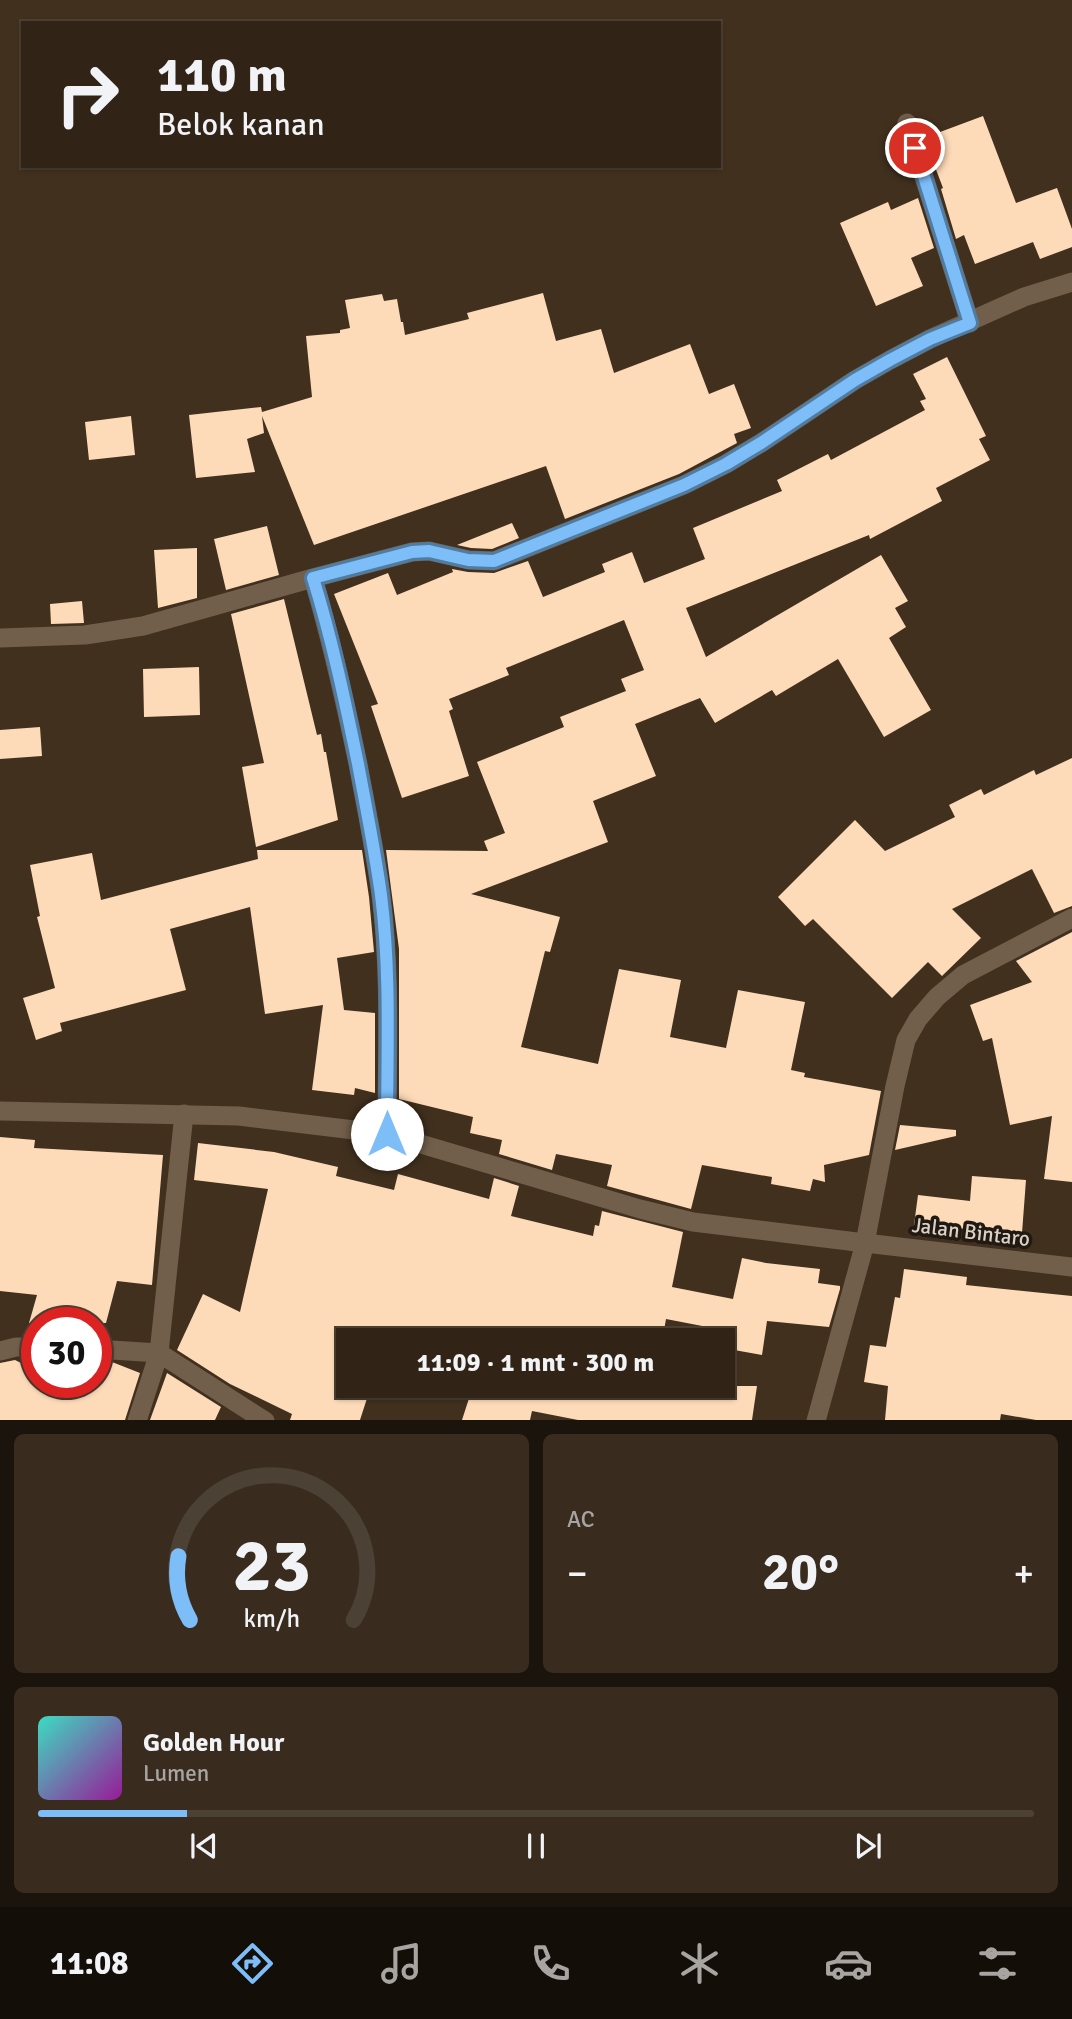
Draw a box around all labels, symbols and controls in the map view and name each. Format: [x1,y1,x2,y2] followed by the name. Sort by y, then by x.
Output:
[157,45,287,105] text: 110 m
[42,49,133,140] icon: right
[157,105,325,144] text: Belok kanan
[885,118,945,178] pin
[896,129,934,167] icon: arrive
[350,1097,424,1171] position arrow
[911,1212,1031,1252] street label: Jalan Bintaro
[21,1307,112,1398] speed limit sign: 30
[417,1347,654,1379] text: 11:09 · 1 mnt · 300 m
[567,1505,595,1534] text: AC
[232,1522,311,1611] text: 23
[762,1540,839,1604] text: 20°
[567,1550,588,1597] text: −
[1013,1550,1034,1597] text: +
[243,1602,300,1633] text: km/h
[143,1727,284,1759] text: Golden Hour
[143,1759,209,1788] text: Lumen
[185,1827,223,1865] icon: previous
[517,1827,555,1865] icon: pause
[849,1827,887,1865] icon: next
[228,1939,277,1988] icon: directions
[377,1939,426,1988] icon: music
[526,1939,575,1988] icon: phone
[675,1939,724,1988] icon: climate
[824,1939,873,1988] icon: car
[973,1939,1022,1988] icon: filters
[50,1944,129,1983] text: 11:08

